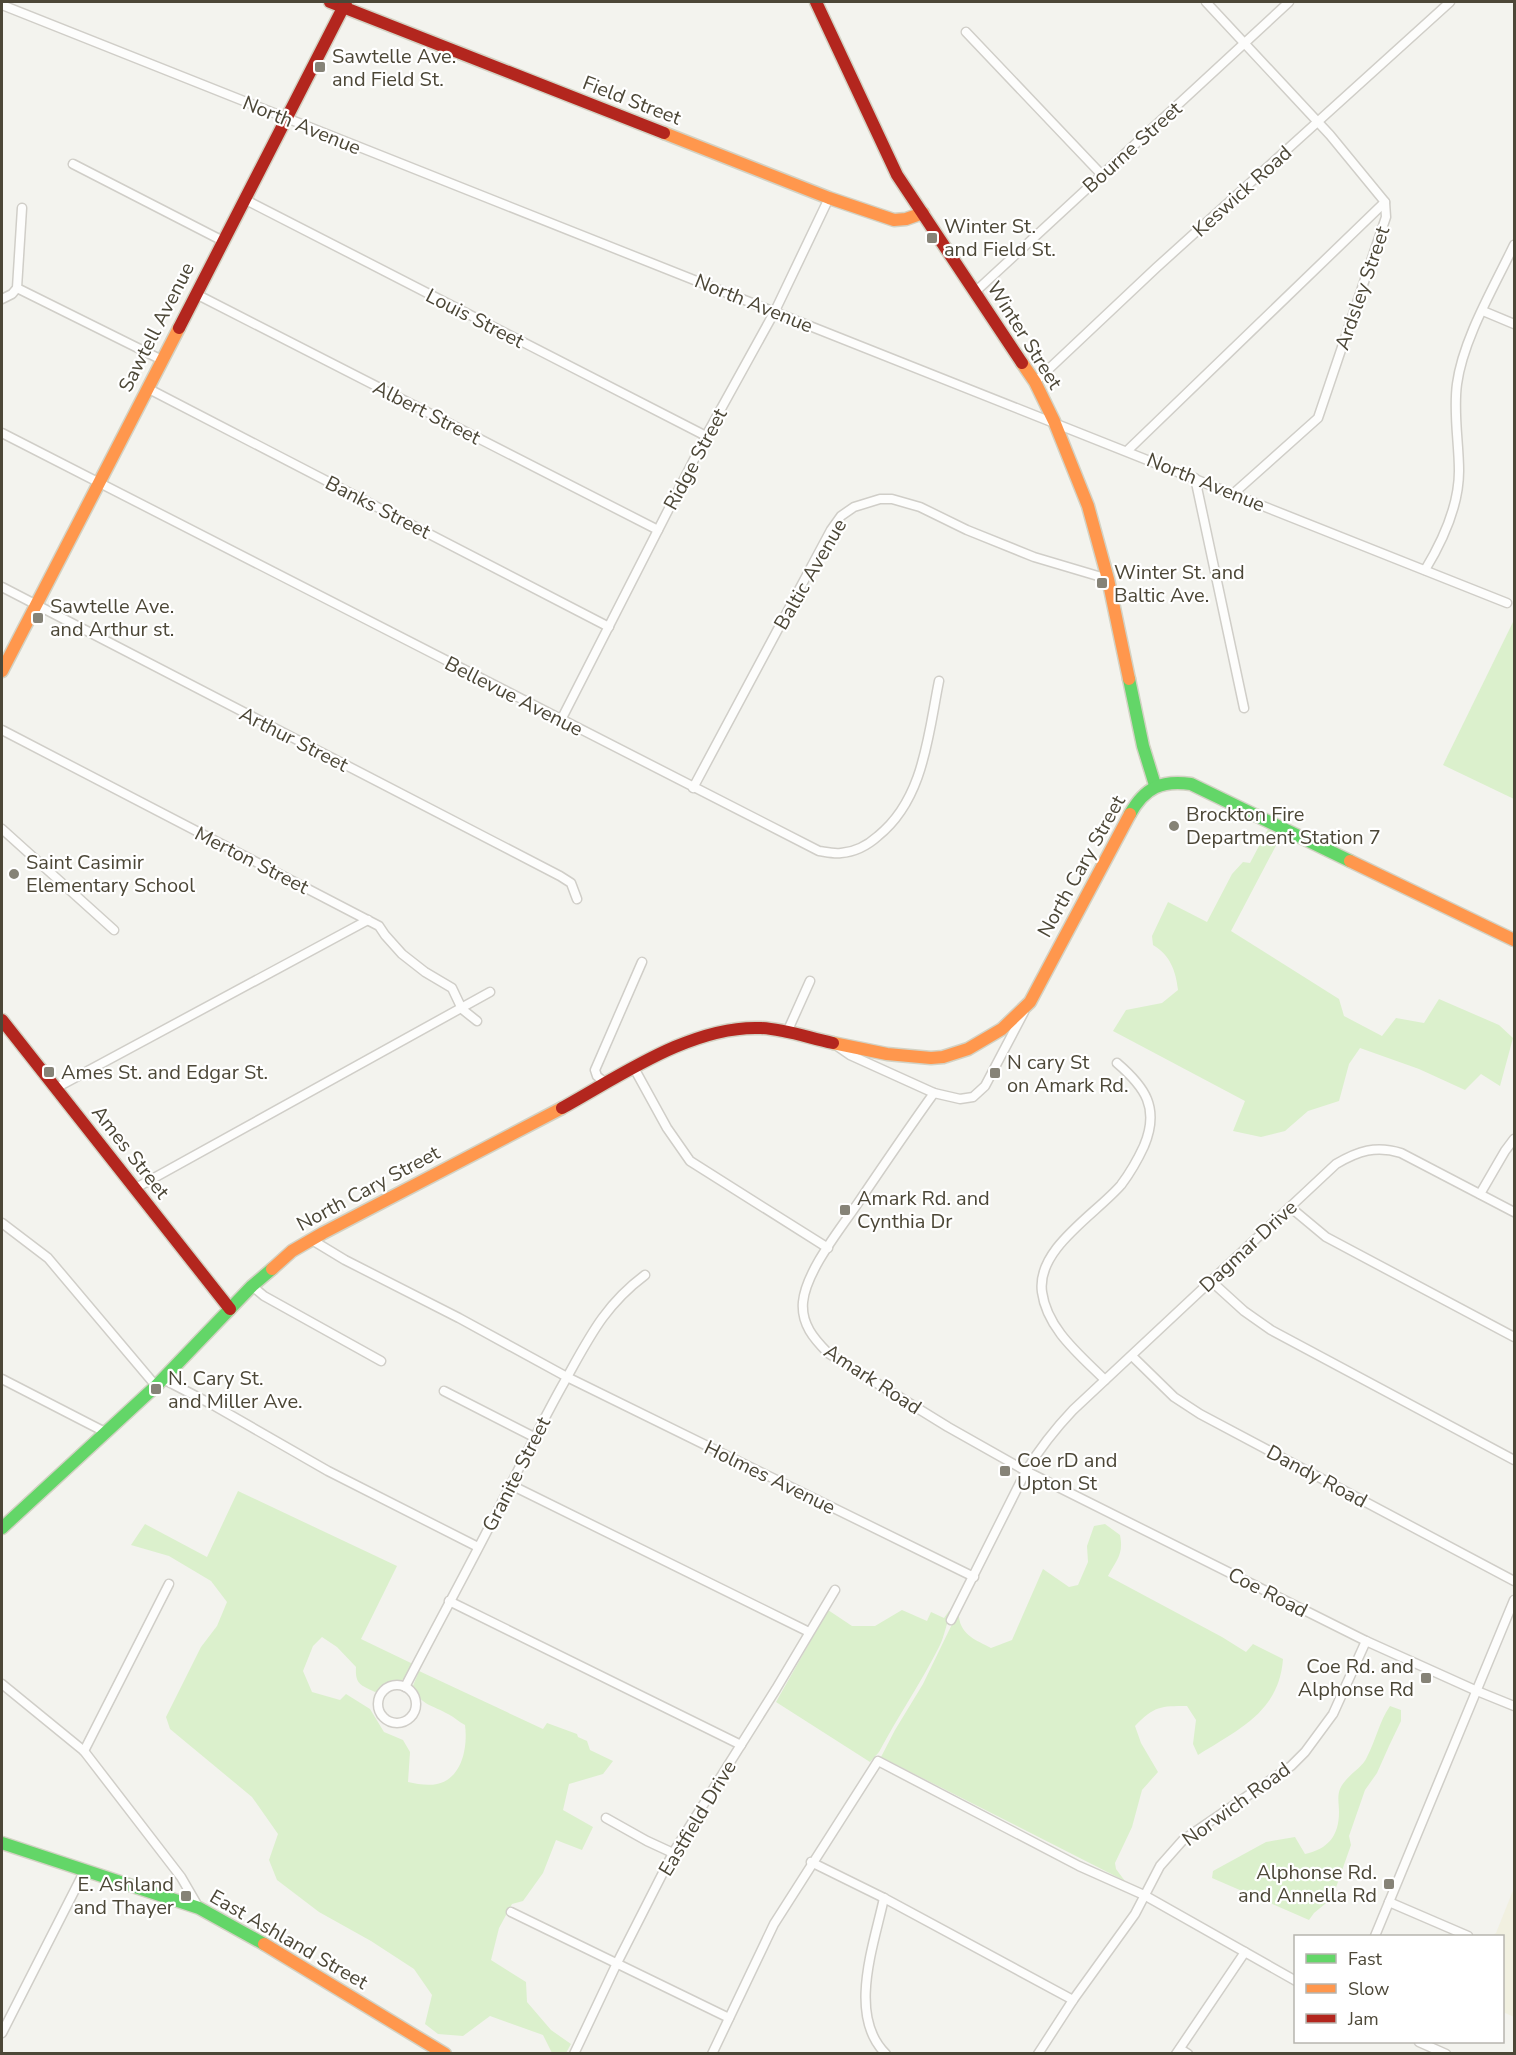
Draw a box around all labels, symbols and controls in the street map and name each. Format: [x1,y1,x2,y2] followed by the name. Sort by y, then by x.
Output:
[332,43,456,93] place label: Sawtelle Ave. and Field St.
[313,60,327,74] marker: Sawtelle Ave. and Field St.
[579,69,686,132] street label: Field Street
[239,89,365,161] street label: North Avenue
[1077,95,1188,199] street label: Bourne Street
[1187,140,1298,243] street label: Keswick Road
[944,213,1056,263] place label: Winter St. and Field St.
[1329,222,1397,354] street label: Ardsley Street
[925,231,939,245] marker: Winter St. and Field St.
[112,258,201,397] street label: Sawtell Avenue
[691,267,817,339] street label: North Avenue
[981,276,1069,395] street label: Winter Street
[421,282,529,355] street label: Louis Street
[368,374,486,452] street label: Albert Street
[657,403,734,515] street label: Ridge Street
[1143,446,1269,518] street label: North Avenue
[321,469,436,546] street label: Banks Street
[768,514,853,635] street label: Baltic Avenue
[1114,559,1245,609] place label: Winter St. and Baltic Ave.
[1095,576,1109,590] marker: Winter St. and Baltic Ave.
[50,593,174,643] place label: Sawtelle Ave. and Arthur st.
[31,611,45,625] marker: Sawtelle Ave. and Arthur st.
[440,650,588,743] street label: Bellevue Avenue
[235,700,354,779] street label: Arthur Street
[1031,789,1132,942] street label: North Cary Street
[1186,801,1381,851] place label: Brockton Fire Department Station 7
[1167,819,1181,833] marker: Brockton Fire Department Station 7
[190,820,314,901] street label: Merton Street
[26,849,195,899] place label: Saint Casimir Elementary School
[7,867,21,881] marker: Saint Casimir Elementary School
[1007,1049,1129,1099] place label: N cary St on Amark Rd.
[61,1059,268,1086] place label: Ames St. and Edgar St.
[42,1065,56,1079] marker: Ames St. and Edgar St.
[988,1066,1002,1080] marker: N cary St on Amark Rd.
[86,1100,176,1205] street label: Ames Street
[292,1139,445,1238] street label: North Cary Street
[857,1185,990,1235] place label: Amark Rd. and Cynthia Dr
[1194,1194,1303,1299] street label: Dagmar Drive
[838,1203,852,1217] marker: Amark Rd. and Cynthia Dr
[819,1338,927,1421] street label: Amark Road
[168,1365,303,1415] place label: N. Cary St. and Miller Ave.
[149,1382,163,1396] marker: N. Cary St. and Miller Ave.
[476,1411,557,1536] street label: Granite Street
[700,1434,840,1521] street label: Holmes Avenue
[1262,1439,1372,1514] street label: Dandy Road
[1017,1447,1117,1497] place label: Coe rD and Upton St
[998,1464,1012,1478] marker: Coe rD and Upton St
[1223,1561,1312,1624] street label: Coe Road
[1298,1653,1414,1703] place label: Coe Rd. and Alphonse Rd
[1419,1671,1433,1685] marker: Coe Rd. and Alphonse Rd
[652,1755,743,1881] street label: Eastfield Drive
[1177,1756,1296,1853] street label: Norwich Road
[1238,1859,1377,1909] place label: Alphonse Rd. and Annella Rd
[73,1871,174,1921] place label: E. Ashland and Thayer
[1382,1877,1396,1891] marker: Alphonse Rd. and Annella Rd
[205,1883,374,1996] street label: East Ashland Street
[179,1889,193,1903] marker: E. Ashland and Thayer
[1294,1935,1504,2043] legend
[1348,1947,1383,1971] text: Fast
[1348,1977,1389,2001] text: Slow
[1347,2007,1379,2031] text: Jam

